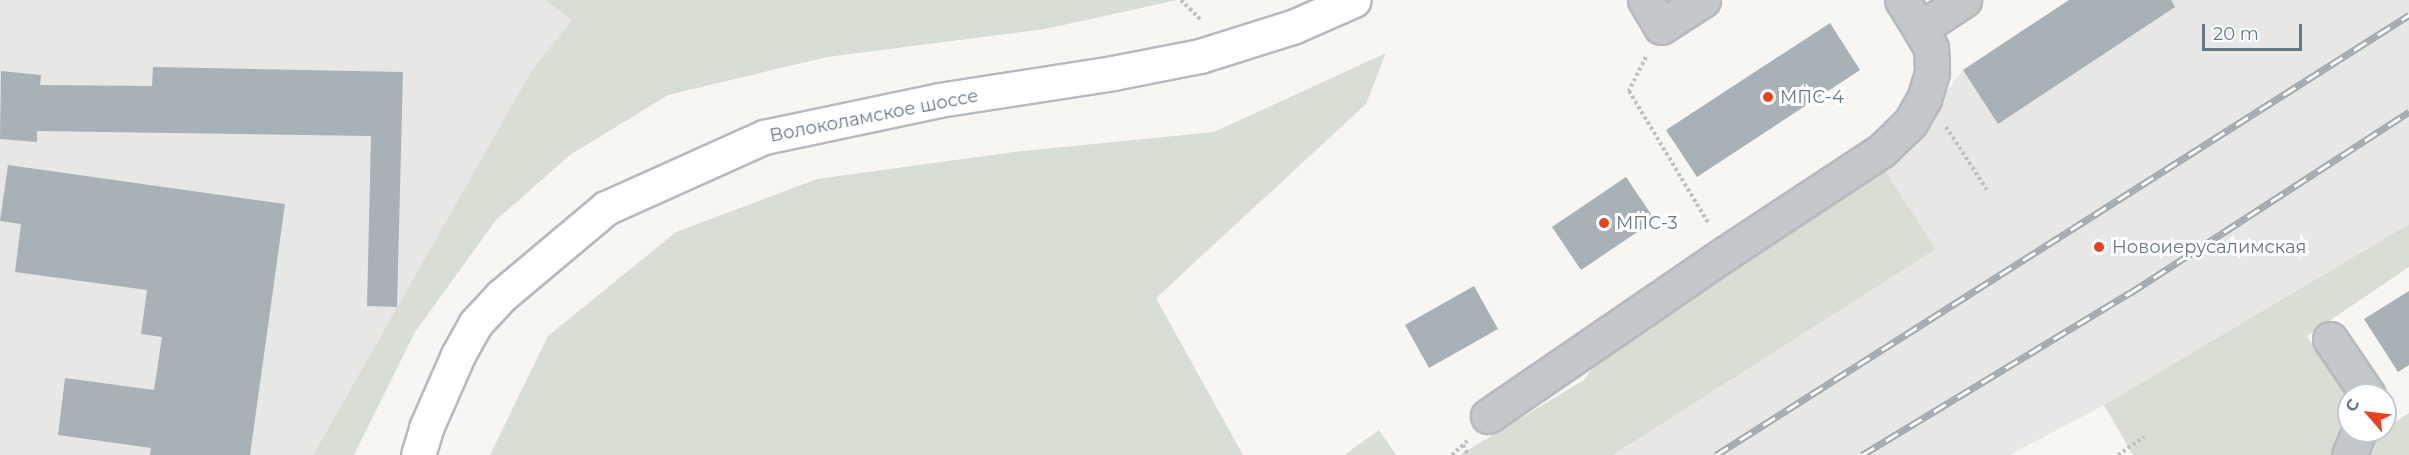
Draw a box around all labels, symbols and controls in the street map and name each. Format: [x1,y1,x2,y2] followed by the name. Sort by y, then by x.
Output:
[2205,12,2306,50] scale bar
[2213,23,2259,45] text: 20 m
[768,85,980,147] street label: Волоколамское шоссе
[1780,86,1844,108] place label: МПС-4
[1761,90,1775,104] marker: МПС-4
[1616,212,1678,234] place label: МПС-3
[1597,216,1611,230] marker: МПС-3
[2112,236,2306,258] place label: Новоиерусалимская
[2090,238,2108,256] marker: Новоиерусалимская
[2337,383,2397,443] north arrow
[2341,396,2364,415] text: С

